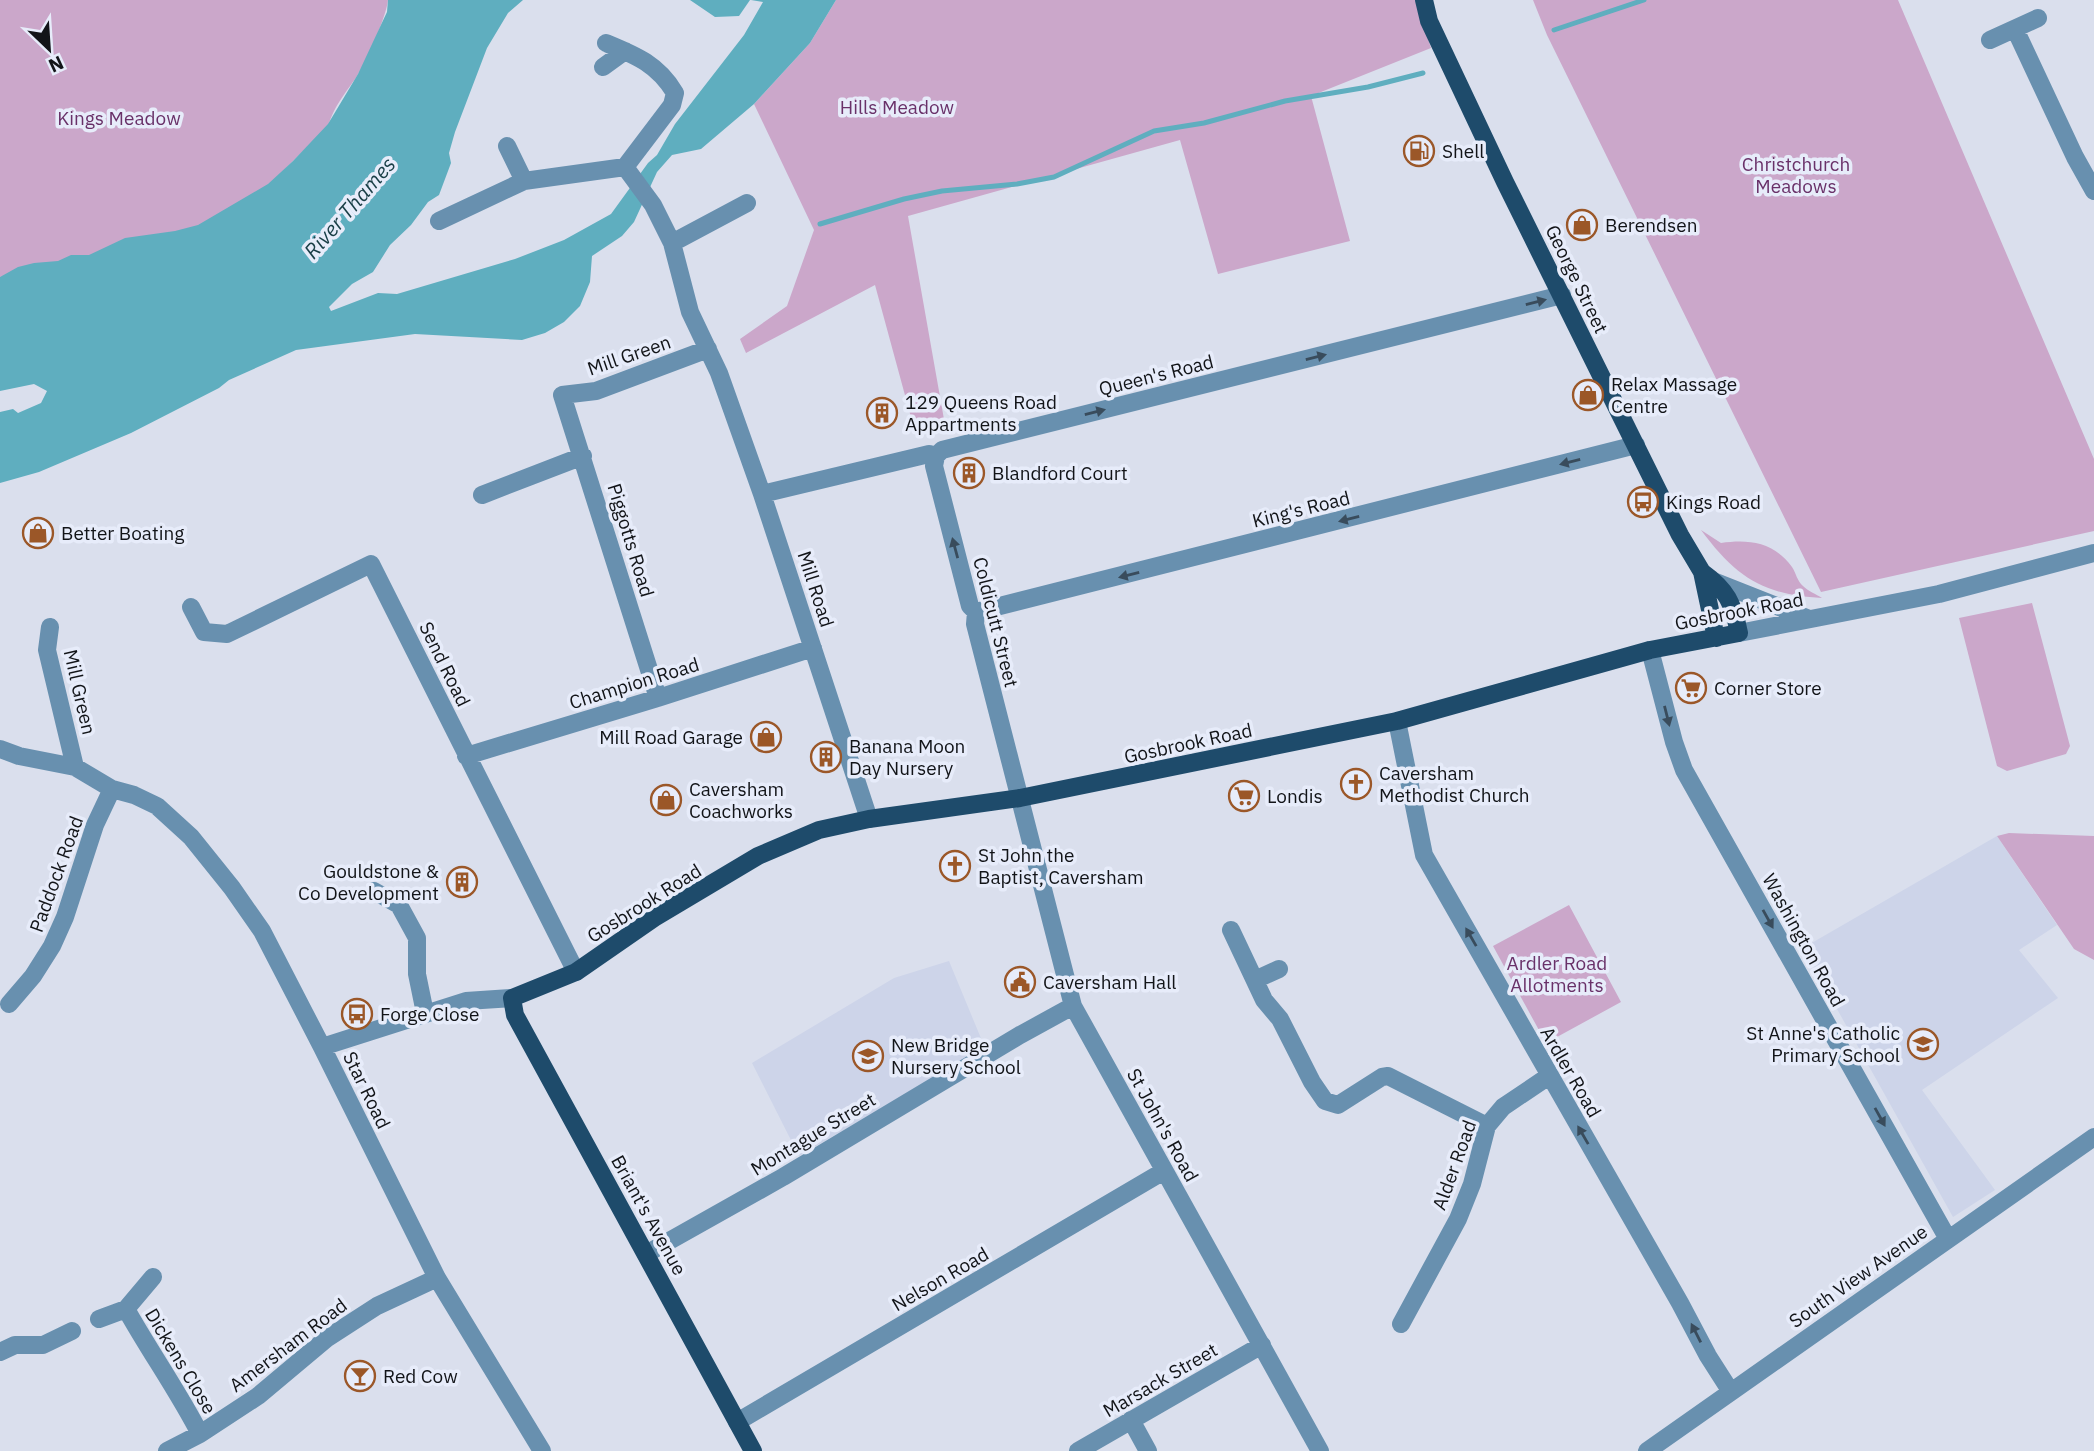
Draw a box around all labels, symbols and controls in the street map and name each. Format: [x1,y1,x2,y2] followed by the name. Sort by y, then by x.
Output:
[14,14,84,84] north arrow
[45,51,67,78] text: N
[840,95,954,119] park label: Hills Meadow
[57,106,181,130] park label: Kings Meadow
[1402,134,1436,168] fuel station icon: Shell
[1442,139,1485,163] place label: Shell
[297,150,401,264] water label: River Thames
[1742,152,1850,198] park label: Christchurch Meadows
[1565,208,1599,242] shop icon: Berendsen
[1605,213,1697,237] place label: Berendsen
[1540,221,1614,337] street label: George Street
[1525,296,1547,307] one-way arrow
[584,330,674,380] street label: Mill Green
[1096,349,1216,401] street label: Queen's Road
[1305,351,1327,362] one-way arrow
[1611,372,1737,418] place label: Relax Massage Centre
[1571,378,1605,412] shop icon: Relax Massage Centre
[905,390,1057,436] place label: 129 Queens Road Appartments
[865,396,899,430] building icon: 129 Queens Road Appartments
[1084,406,1106,417] one-way arrow
[952,456,986,490] building icon: Blandford Court
[1558,457,1580,468] one-way arrow
[992,461,1128,485] place label: Blandford Court
[602,480,660,600] street label: Piggotts Road
[1250,485,1352,533] street label: King's Road
[1626,485,1660,519] bus stop icon: Kings Road
[1666,490,1761,514] place label: Kings Road
[1338,514,1360,525] one-way arrow
[21,516,55,550] shop icon: Better Boating
[61,521,184,545] place label: Better Boating
[949,537,960,559] one-way arrow
[792,548,840,630] street label: Mill Road
[968,554,1024,690] street label: Coldicutt Street
[1118,570,1140,581] one-way arrow
[1673,587,1805,635] street label: Gosbrook Road
[414,618,476,710] street label: Send Road
[59,647,101,737] street label: Mill Green
[566,652,702,714] street label: Champion Road
[1674,671,1708,705] supermarket icon: Corner Store
[1714,676,1822,700] place label: Corner Store
[1662,706,1673,728] one-way arrow
[1122,718,1254,768] street label: Gosbrook Road
[749,720,783,754] shop icon: Mill Road Garage
[599,725,743,749] place label: Mill Road Garage
[849,734,965,780] place label: Banana Moon Day Nursery
[809,740,843,774] building icon: Banana Moon Day Nursery
[1379,761,1530,807] place label: Caversham Methodist Church
[1339,767,1373,801] church icon: Caversham Methodist Church
[689,777,793,823] place label: Caversham Coachworks
[1227,779,1261,813] supermarket icon: Londis
[649,783,683,817] shop icon: Caversham Coachworks
[1267,784,1323,808] place label: Londis
[24,813,88,935] street label: Paddock Road
[978,843,1144,889] place label: St John the Baptist, Caversham
[938,849,972,883] church icon: St John the Baptist, Caversham
[582,858,706,948] street label: Gosbrook Road
[298,859,439,905] place label: Gouldstone & Co Development
[445,865,479,899] building icon: Gouldstone & Co Development
[1757,869,1851,1011] street label: Washington Road
[1762,909,1774,929] one-way arrow
[1465,928,1477,947] one-way arrow
[1507,951,1607,997] park label: Ardler Road Allotments
[1003,965,1037,999] public building icon: Caversham Hall
[1043,970,1176,994] place label: Caversham Hall
[340,997,374,1031] bus stop icon: Forge Close
[380,1002,479,1026] place label: Forge Close
[1746,1021,1900,1067] place label: St Anne's Catholic Primary School
[1535,1022,1607,1122] street label: Ardler Road
[1906,1027,1940,1061] school or university icon: St Anne's Catholic Primary School
[891,1033,1021,1079] place label: New Bridge Nursery School
[851,1039,885,1073] school or university icon: New Bridge Nursery School
[338,1047,396,1133] street label: Star Road
[1122,1064,1204,1186] street label: St John's Road
[746,1087,880,1181] street label: Montague Street
[1874,1108,1886,1127] one-way arrow
[1427,1117,1481,1213] street label: Alder Road
[1577,1126,1589,1145] one-way arrow
[606,1151,692,1279] street label: Briant's Avenue
[1784,1219,1932,1333] street label: South View Avenue
[887,1242,993,1316] street label: Nelson Road
[224,1293,352,1397] street label: Amersham Road
[140,1304,222,1418] street label: Dickens Close
[1690,1323,1702,1343] one-way arrow
[1099,1338,1221,1422] street label: Marsack Street
[343,1359,377,1393] bar icon: Red Cow
[383,1364,458,1388] place label: Red Cow

